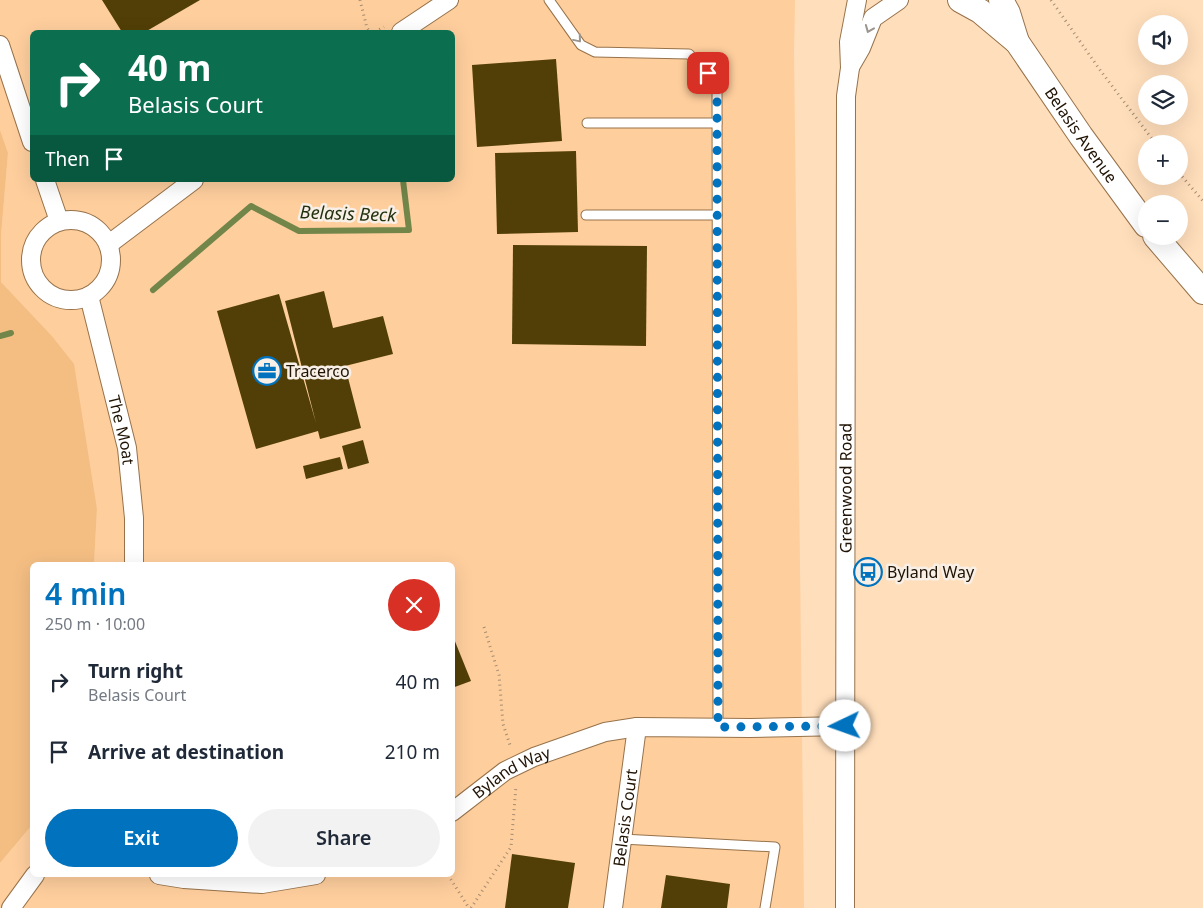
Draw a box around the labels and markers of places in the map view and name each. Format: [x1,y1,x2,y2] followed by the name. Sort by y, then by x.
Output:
[687,52,729,94] pin
[252,356,282,386] office icon: Tracerco
[286,360,350,382] place label: Tracerco
[853,557,883,587] bus stop icon: Byland Way
[887,561,975,583] place label: Byland Way

